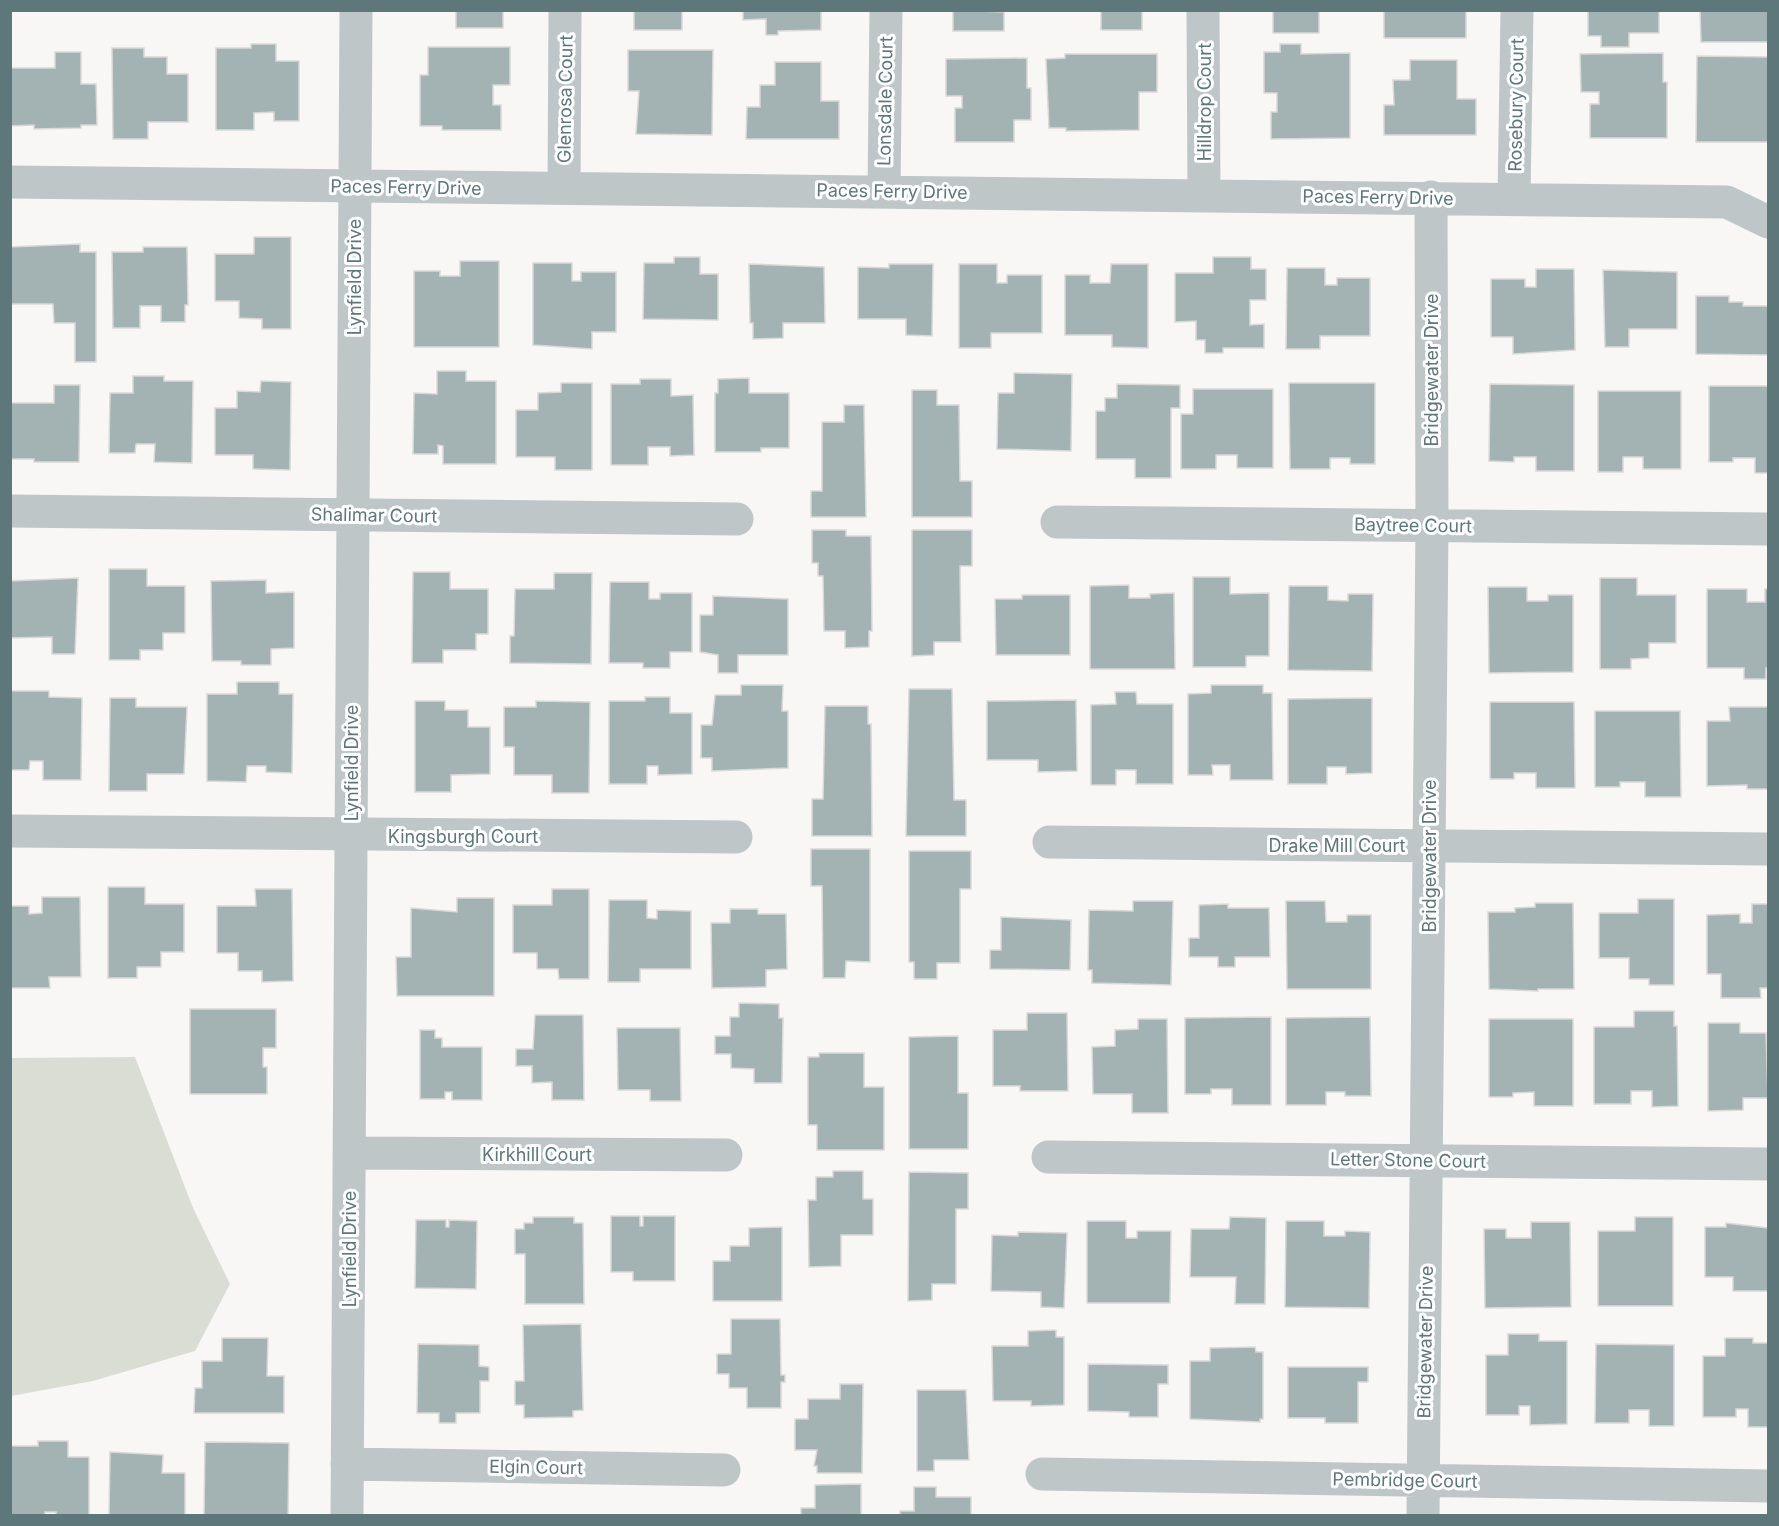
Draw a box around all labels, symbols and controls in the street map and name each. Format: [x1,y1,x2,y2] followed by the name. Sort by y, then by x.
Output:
[553,35,577,163] street label: Glenrosa Court
[873,36,897,166] street label: Lonsdale Court
[1504,38,1528,172] street label: Rosebury Court
[1194,43,1215,161] street label: Hilldrop Court
[330,175,482,199] street label: Paces Ferry Drive
[816,179,968,203] street label: Paces Ferry Drive
[1302,185,1454,209] street label: Paces Ferry Drive
[344,219,365,335] street label: Lynfield Drive
[1421,294,1442,446] street label: Bridgewater Drive
[311,503,437,527] street label: Shalimar Court
[1354,513,1472,537] street label: Baytree Court
[341,705,362,821] street label: Lynfield Drive
[1419,780,1440,932] street label: Bridgewater Drive
[388,826,538,847] street label: Kingsburgh Court
[1269,835,1406,856] street label: Drake Mill Court
[482,1144,592,1165] street label: Kirkhill Court
[1330,1148,1486,1172] street label: Letter Stone Court
[339,1191,360,1307] street label: Lynfield Drive
[1413,1265,1437,1419] street label: Bridgewater Drive
[489,1456,583,1478] street label: Elgin Court
[1332,1468,1478,1492] street label: Pembridge Court

